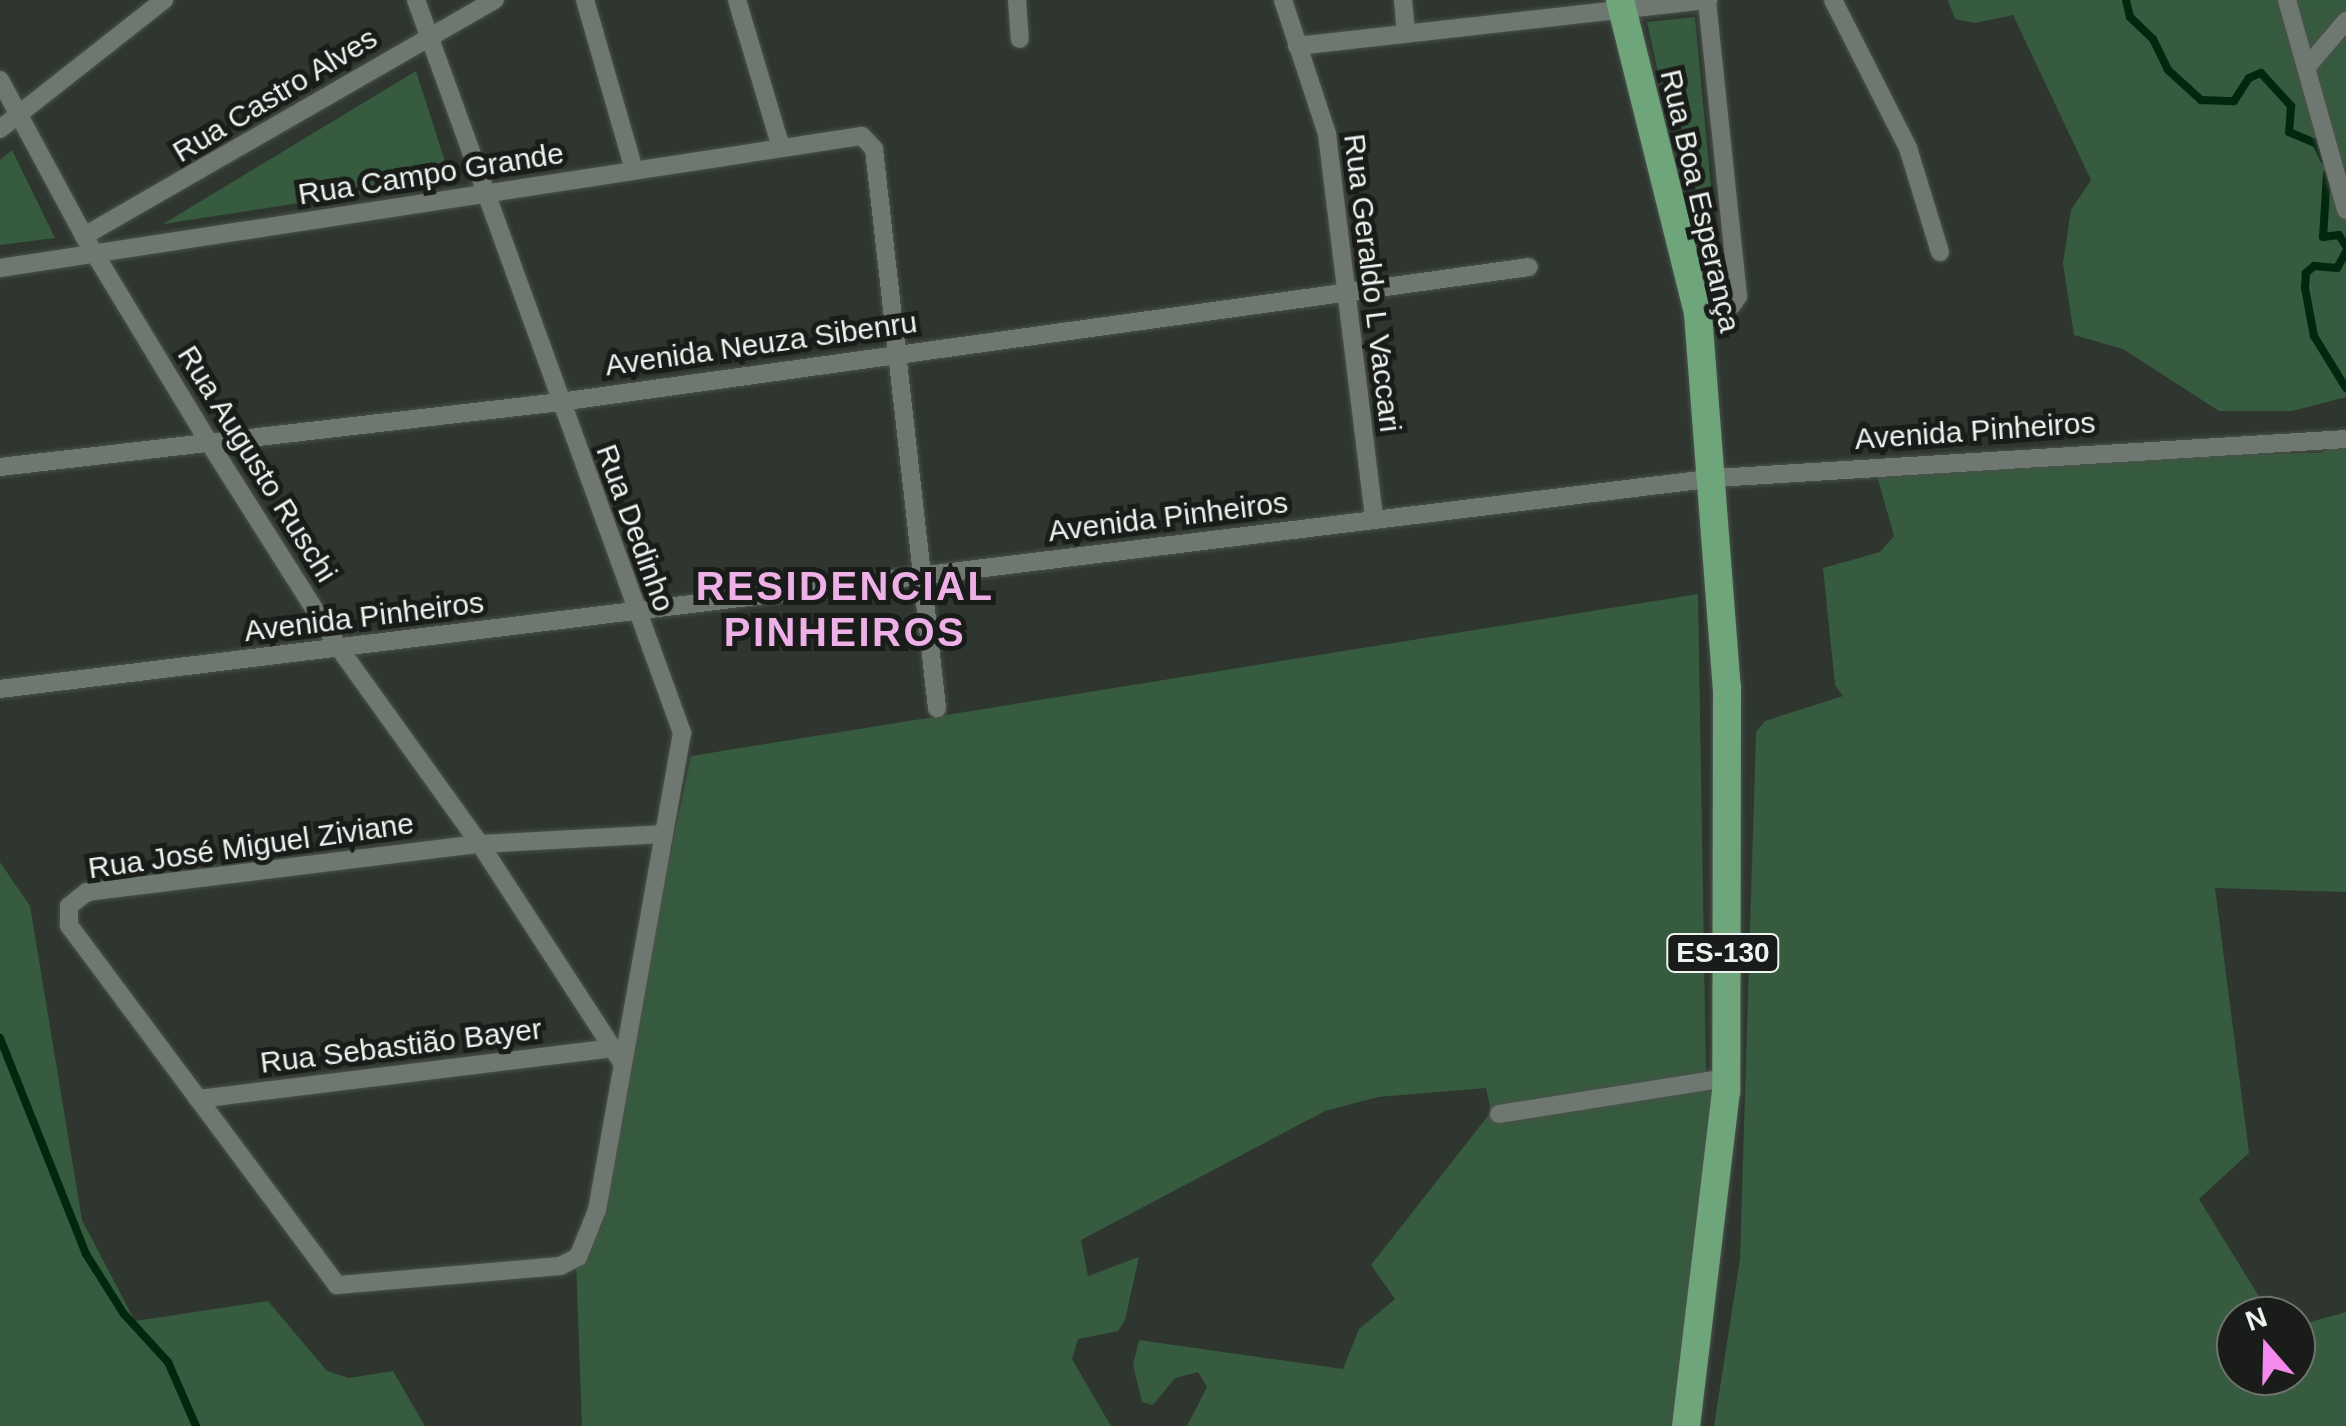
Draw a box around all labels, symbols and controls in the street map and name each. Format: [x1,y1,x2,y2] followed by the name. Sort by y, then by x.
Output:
[166,19,384,171] street label: Rua Castro Alves
[1652,66,1748,336] street label: Rua Boa Esperança
[1336,131,1408,435] street label: Rua Geraldo L Vaccari
[296,135,566,213] street label: Rua Campo Grande
[603,304,919,384] street label: Avenida Neuza Sibenru
[169,338,345,590] street label: Rua Augusto Ruschi
[1853,405,2097,457] street label: Avenida Pinheiros
[588,440,682,616] street label: Rua Dedinho
[1046,484,1290,550] street label: Avenida Pinheiros
[696,562,994,656] district label: RESIDENCIAL PINHEIROS
[242,584,486,650] street label: Avenida Pinheiros
[86,805,416,887] street label: Rua José Miguel Ziviane
[1666,930,1780,976] road number: ES-130
[258,1011,544,1081] street label: Rua Sebastião Bayer
[2216,1296,2316,1396] north arrow
[2241,1301,2271,1337] text: N

